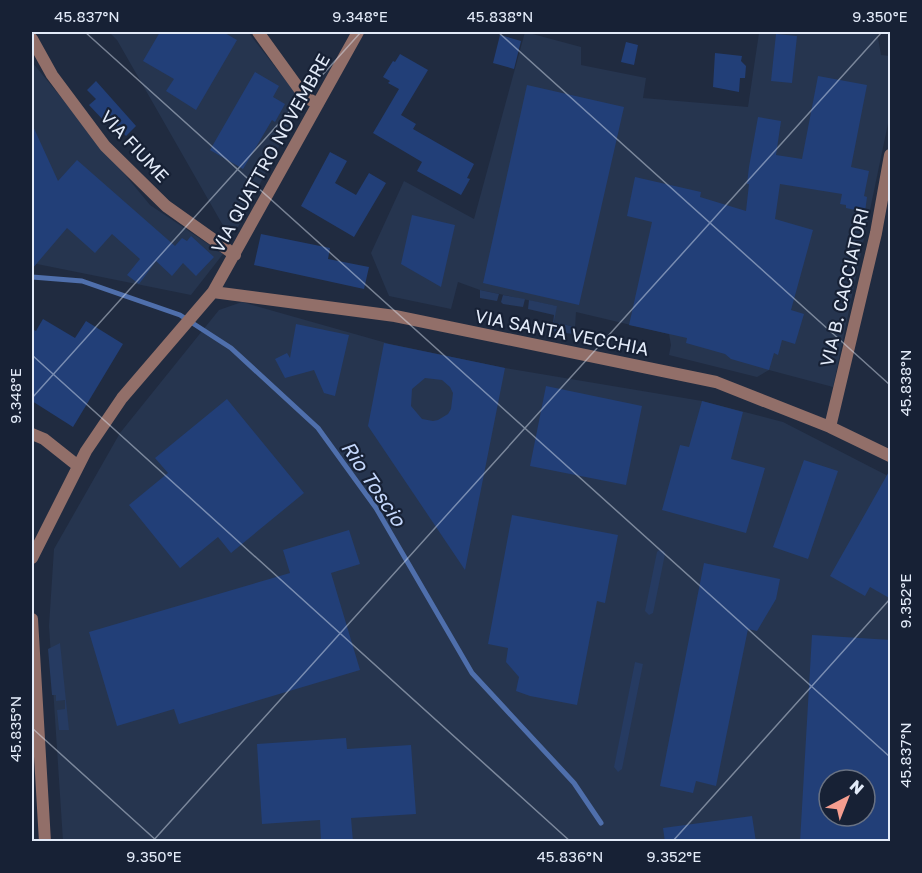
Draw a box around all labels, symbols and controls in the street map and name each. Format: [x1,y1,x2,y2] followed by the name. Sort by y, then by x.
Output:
[54,7,120,25] text: 45.837°N
[332,7,388,25] text: 9.348°E
[467,7,533,25] text: 45.838°N
[852,7,908,25] text: 9.350°E
[206,50,334,256] street label: VIA QUATTRO NOVEMBRE
[96,106,174,186] street label: VIA FIUME
[815,205,873,369] street label: VIA B. CACCIATORI
[473,304,651,360] street label: VIA SANTA VECCHIA
[896,350,914,416] text: 45.838°N
[6,368,24,424] text: 9.348°E
[337,436,412,531] water label: Rio Toscio
[896,574,914,628] text: 9.352°E
[6,696,24,762] text: 45.835°N
[896,722,914,788] text: 45.837°N
[817,768,877,828] north arrow
[846,775,868,798] text: N
[126,847,182,865] text: 9.350°E
[537,847,603,865] text: 45.836°N
[647,847,701,865] text: 9.352°E

